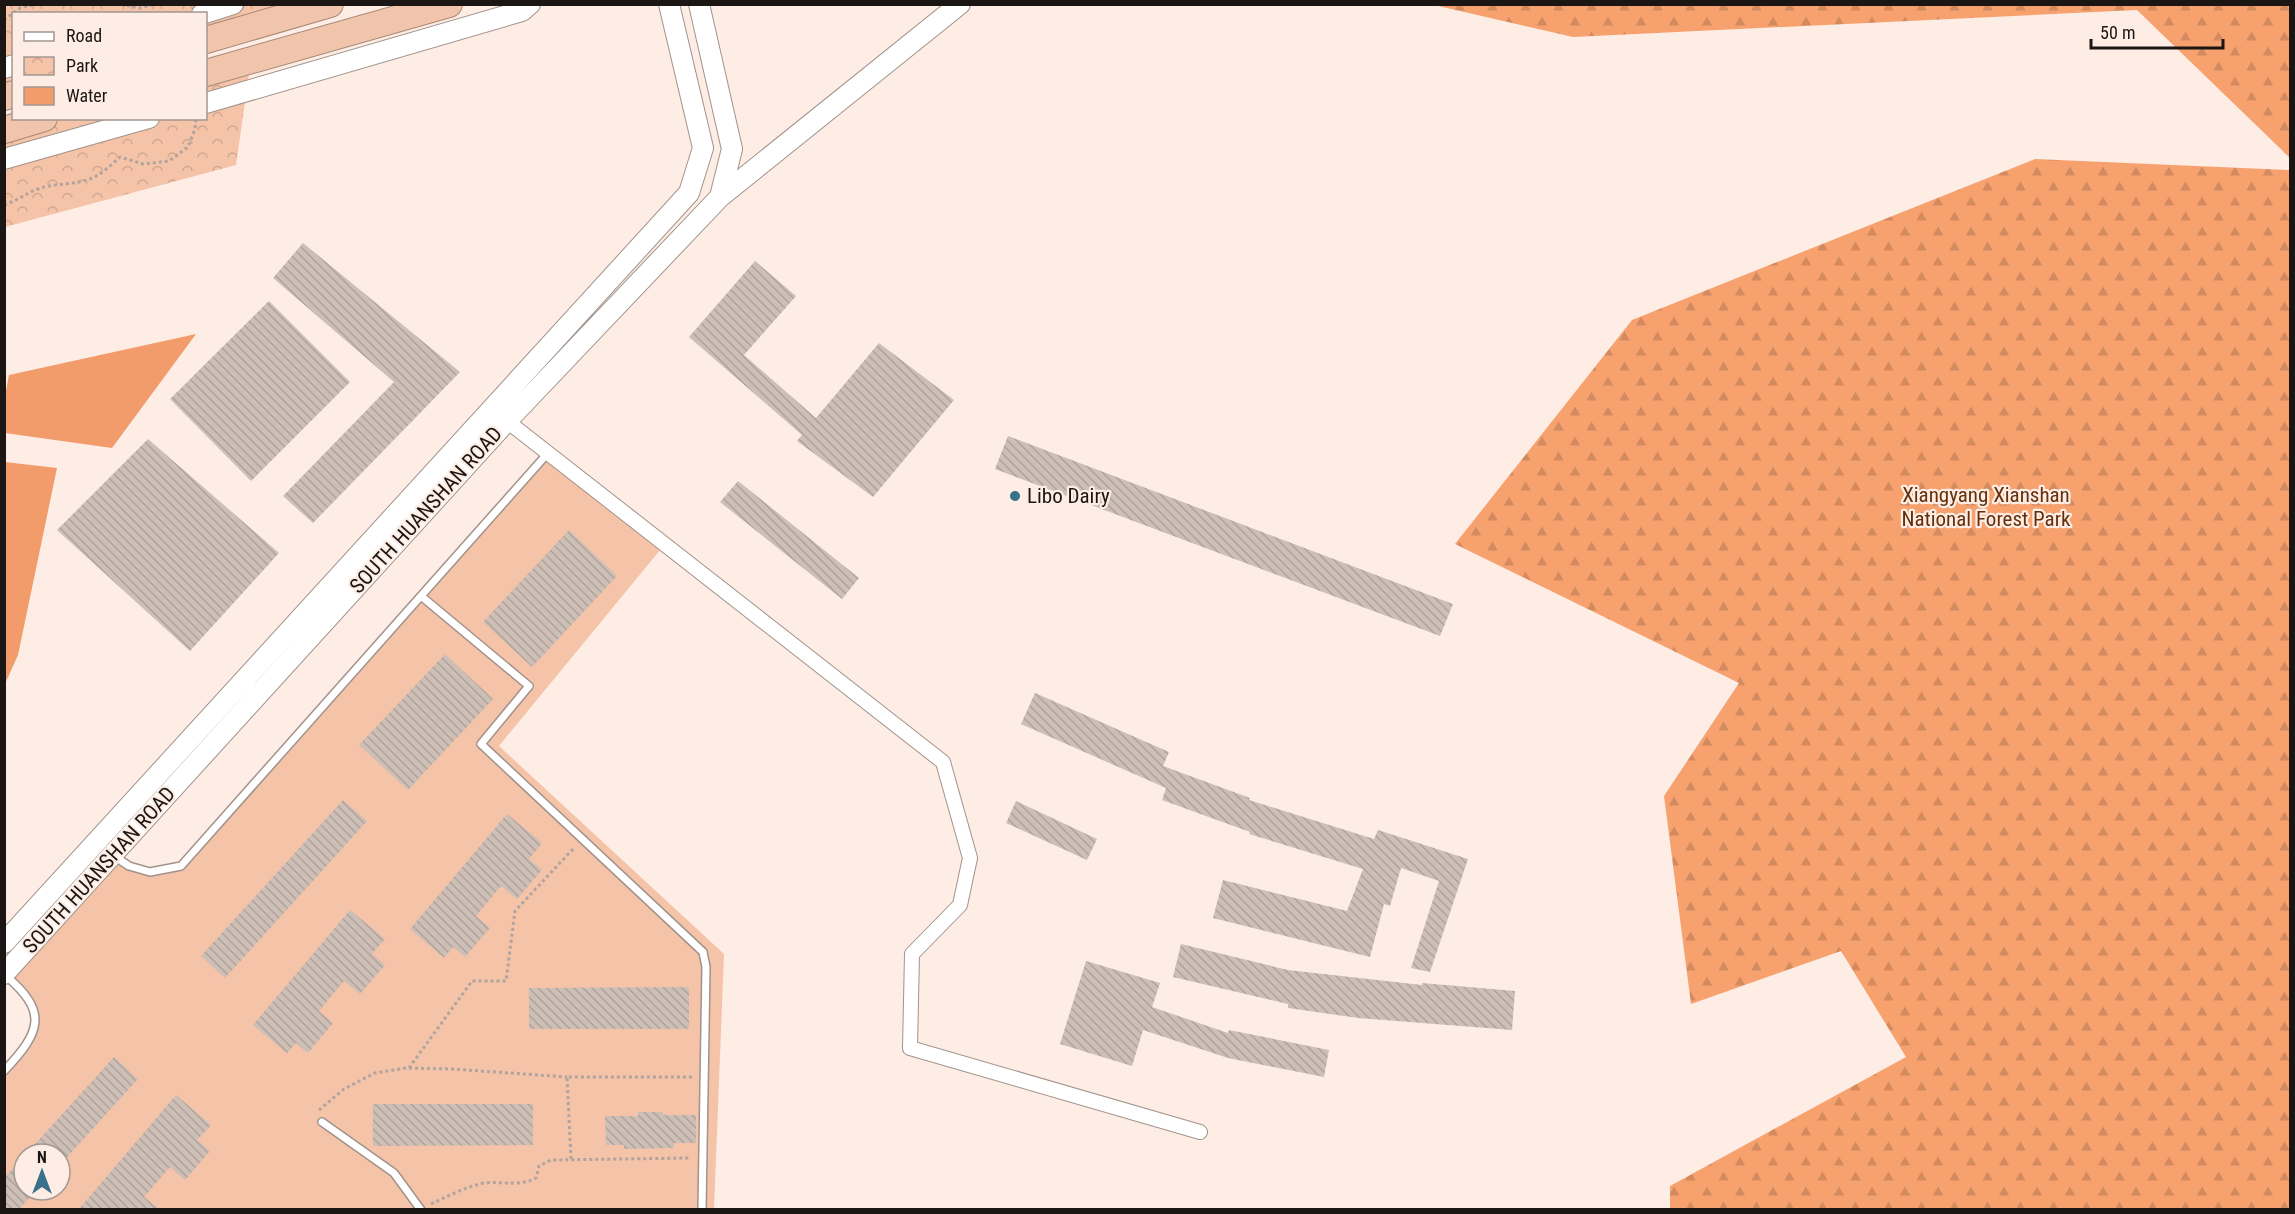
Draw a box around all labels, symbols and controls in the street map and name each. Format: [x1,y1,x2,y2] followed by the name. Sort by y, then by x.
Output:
[12,12,207,120] legend
[2091,12,2223,50] scale bar
[2100,22,2135,43] text: 50 m
[66,25,102,46] text: Road
[66,55,98,76] text: Park
[66,85,108,106] text: Water
[345,422,507,598] street label: SOUTH HUANSHAN ROAD
[1901,483,2071,531] park label: Xiangyang Xianshan National Forest Park
[1027,484,1110,508] place label: Libo Dairy
[1008,489,1022,503] marker: Libo Dairy
[18,782,180,958] street label: SOUTH HUANSHAN ROAD
[12,1142,72,1202] north arrow
[37,1148,47,1167] text: N

